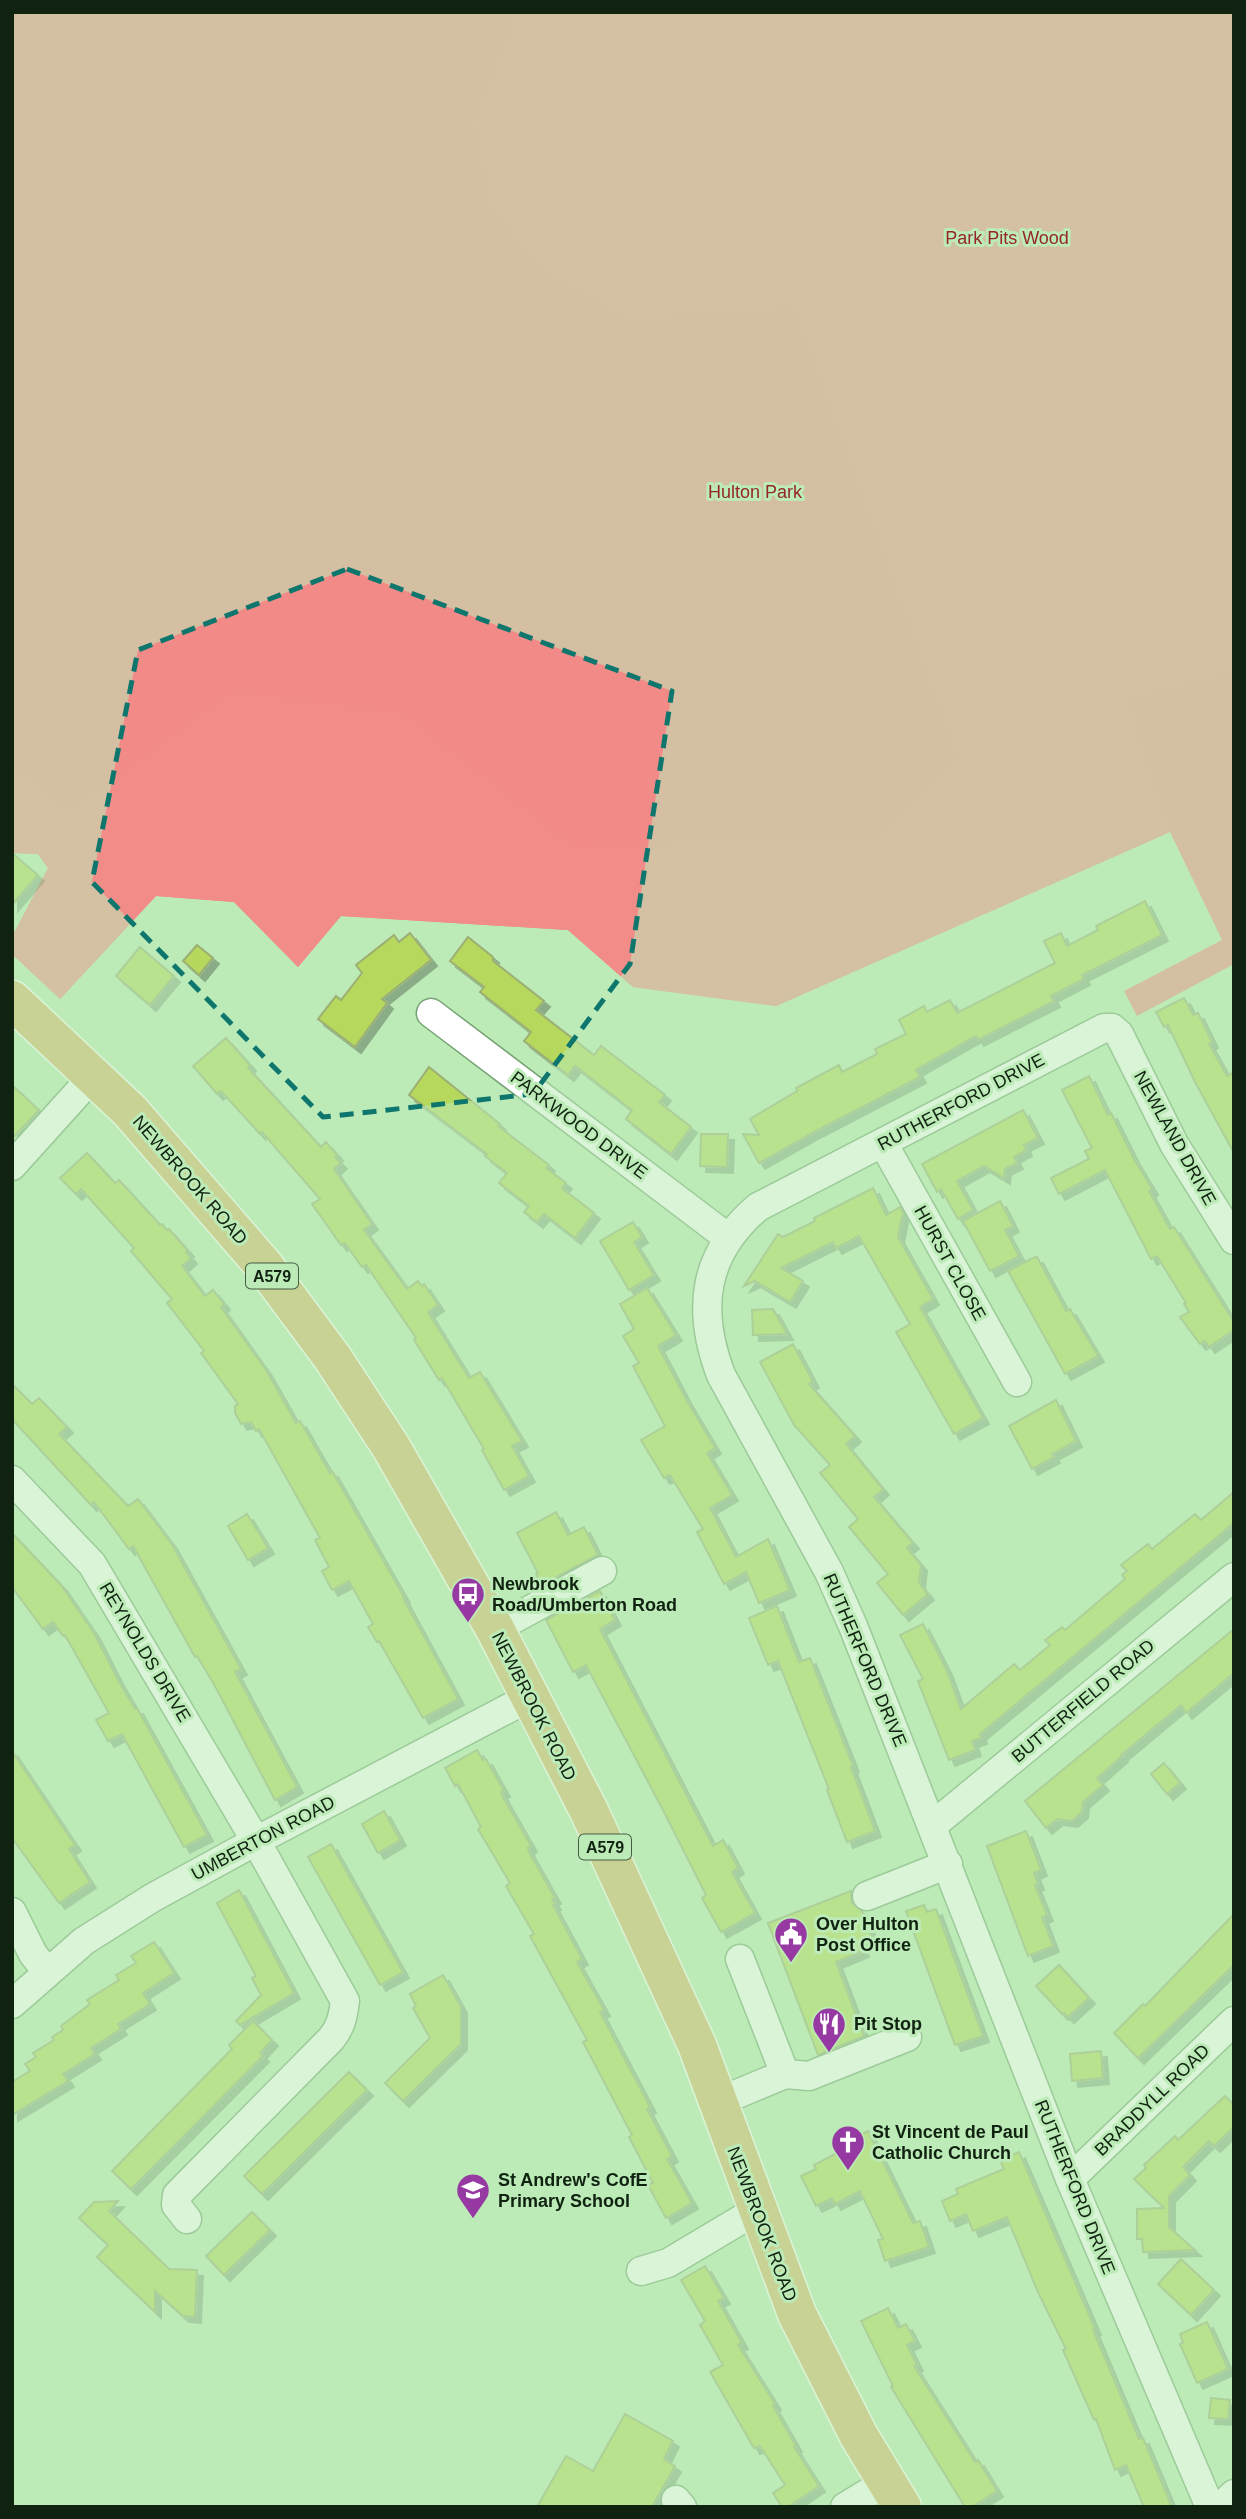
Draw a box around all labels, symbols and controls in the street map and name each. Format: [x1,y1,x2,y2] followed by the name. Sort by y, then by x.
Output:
[945,228,1069,248] park label: Park Pits Wood
[708,482,803,502] park label: Hulton Park
[874,1050,1048,1154] street label: RUTHERFORD DRIVE
[507,1067,651,1183] street label: PARKWOOD DRIVE
[1130,1068,1220,1208] street label: NEWLAND DRIVE
[129,1112,251,1248] street label: NEWBROOK ROAD
[910,1202,990,1324] street label: HURST CLOSE
[246,1264,298,1288] road number: A579
[819,1570,911,1750] street label: RUTHERFORD DRIVE
[492,1574,677,1615] place label: Newbrook Road/Umberton Road
[449,1575,487,1624] bus stop icon: Newbrook Road/Umberton Road
[95,1579,195,1725] street label: REYNOLDS DRIVE
[488,1628,580,1784] street label: NEWBROOK ROAD
[1008,1635,1158,1767] street label: BUTTERFIELD ROAD
[188,1792,338,1884] street label: UMBERTON ROAD
[579,1834,631,1859] road number: A579
[816,1914,919,1955] place label: Over Hulton Post Office
[772,1915,810,1964] public building icon: Over Hulton Post Office
[810,2005,848,2054] restaurant icon: Pit Stop
[854,2014,922,2034] place label: Pit Stop
[1091,2040,1213,2160] street label: BRADDYLL ROAD
[1031,2097,1119,2277] street label: RUTHERFORD DRIVE
[872,2122,1029,2163] place label: St Vincent de Paul Catholic Church
[829,2123,867,2172] church icon: St Vincent de Paul Catholic Church
[723,2144,801,2304] street label: NEWBROOK ROAD
[498,2170,648,2211] place label: St Andrew's CofE Primary School
[454,2171,492,2220] school or university icon: St Andrew's CofE Primary School

